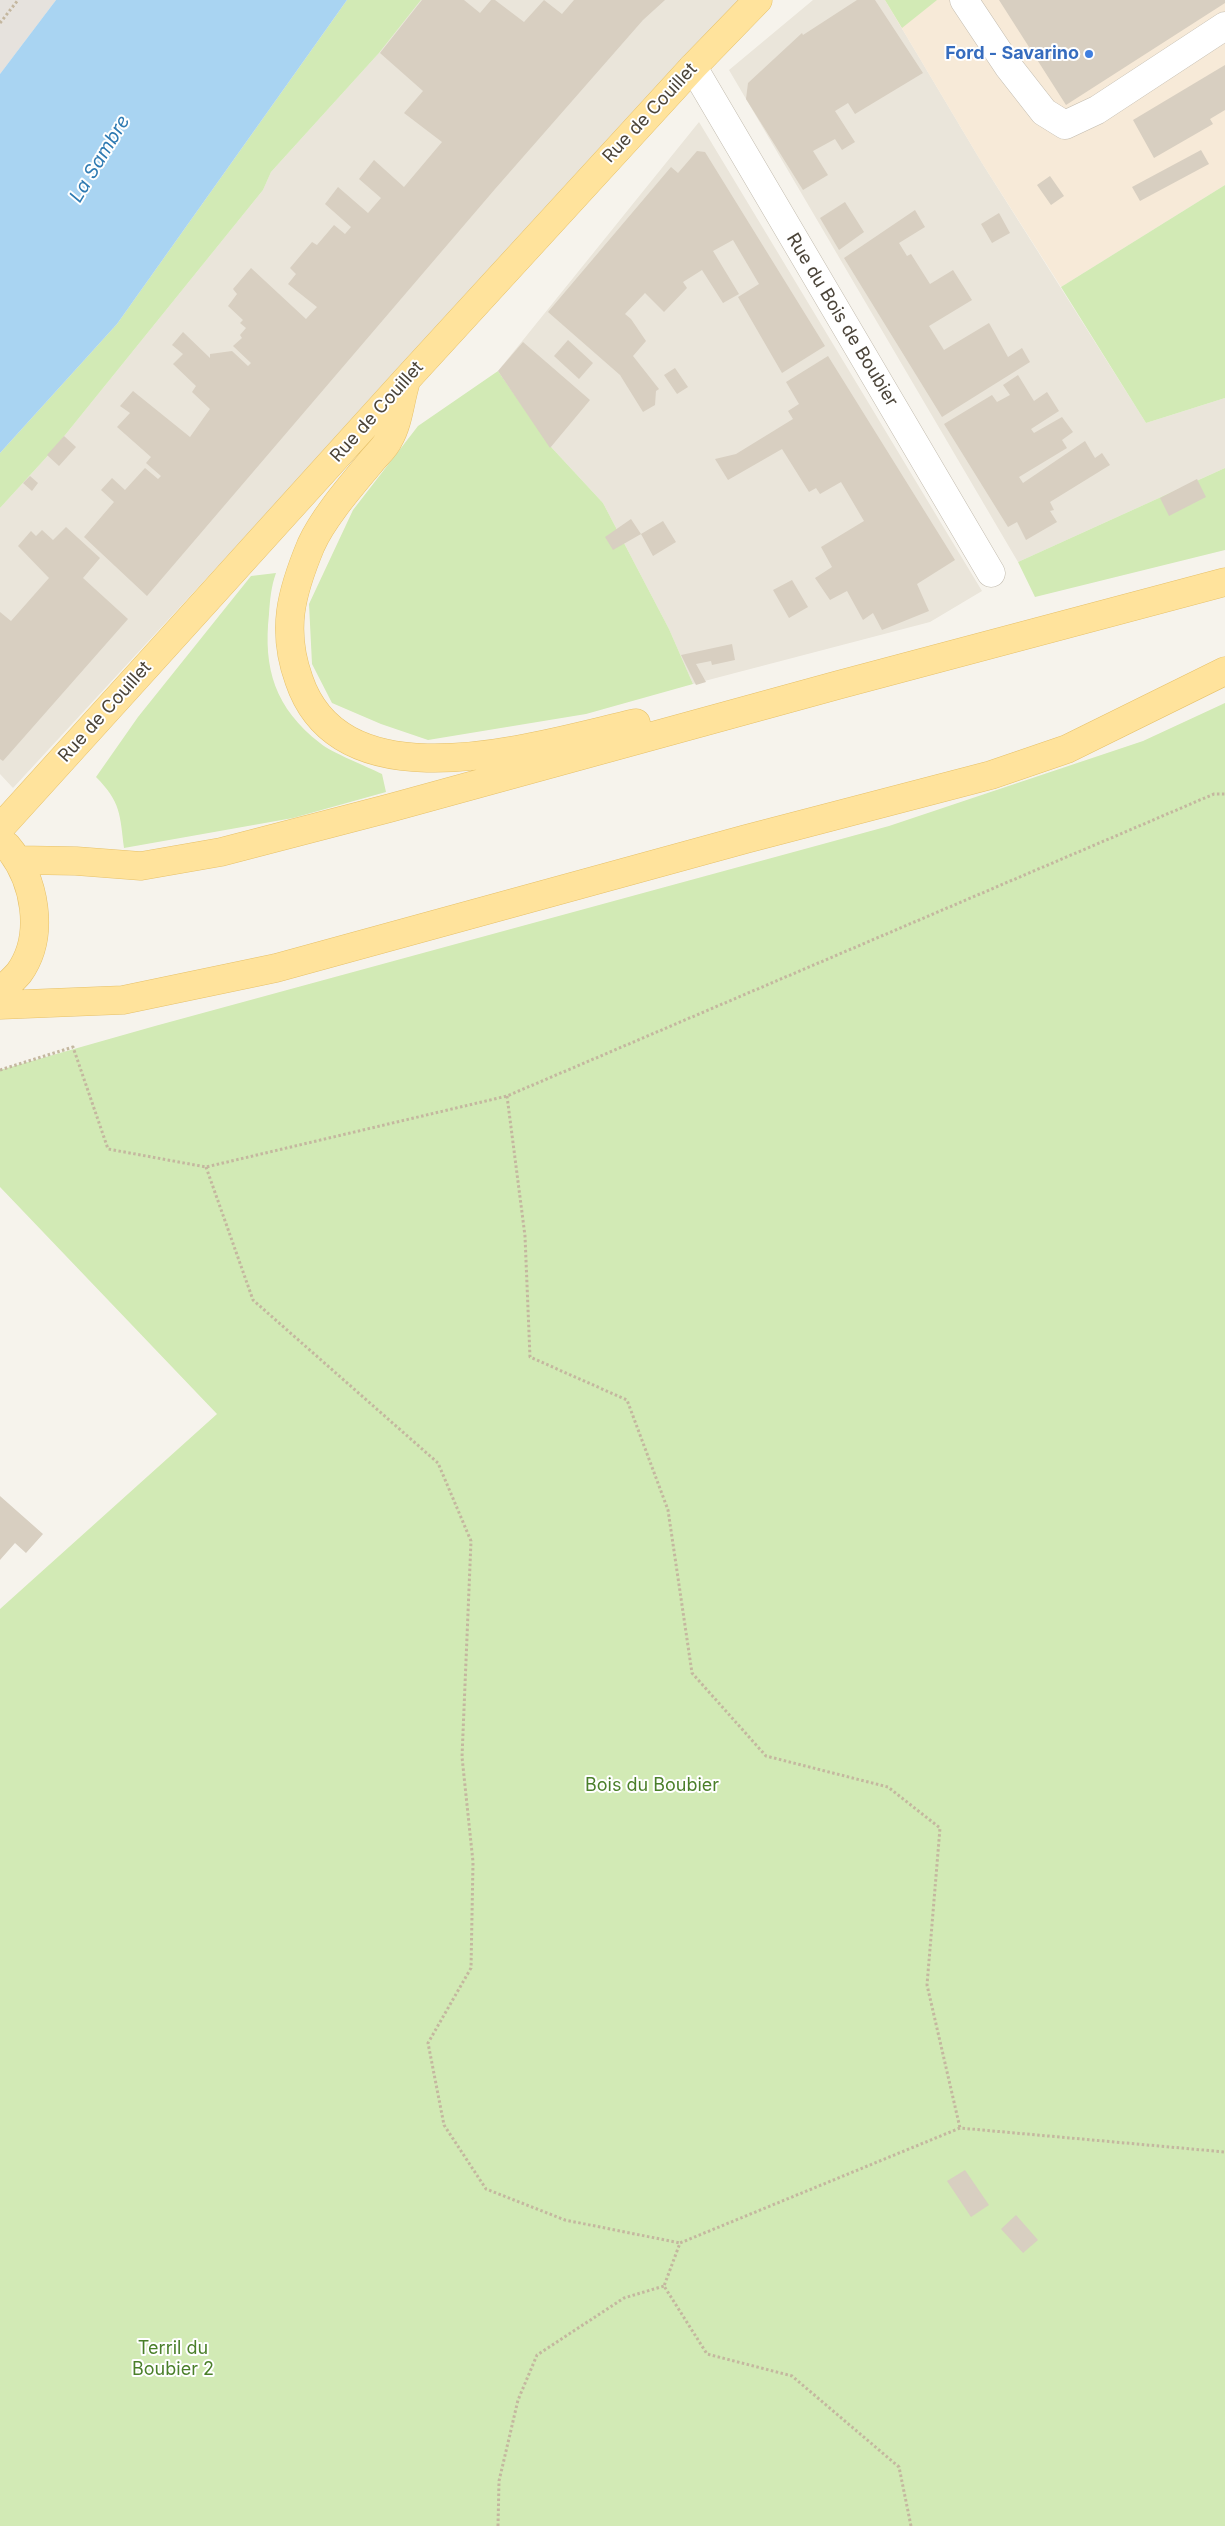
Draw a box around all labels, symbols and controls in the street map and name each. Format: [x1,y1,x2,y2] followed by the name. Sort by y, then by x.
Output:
[945,43,1079,65] place label: Ford - Savarino
[1083,48,1095,60] marker: Ford - Savarino
[598,59,702,167] street label: Rue de Couillet
[65,111,135,207] water label: La Sambre
[782,229,902,411] street label: Rue du Bois de Boubier
[326,357,428,467] street label: Rue de Couillet
[54,657,156,767] street label: Rue de Couillet
[585,1775,719,1797] park label: Bois du Boubier
[132,2338,214,2380] park label: Terril du Boubier 2

